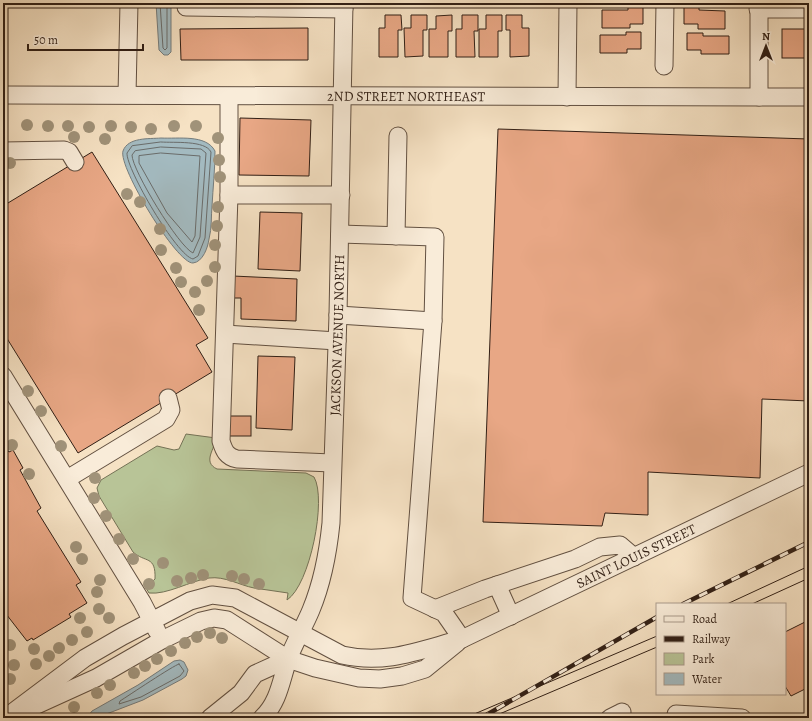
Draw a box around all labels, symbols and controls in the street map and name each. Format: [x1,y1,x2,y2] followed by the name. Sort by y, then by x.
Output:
[28,26,143,52] scale bar
[746,26,786,66] north arrow
[762,29,770,44] text: N
[34,32,58,48] text: 50 m
[327,87,485,106] street label: 2ND STREET NORTHEAST
[326,254,349,416] street label: JACKSON AVENUE NORTH
[573,519,699,593] street label: SAINT LOUIS STREET
[656,603,786,695] legend
[692,611,718,627] text: Road
[692,631,731,647] text: Railway
[692,651,715,667] text: Park
[691,671,722,687] text: Water

